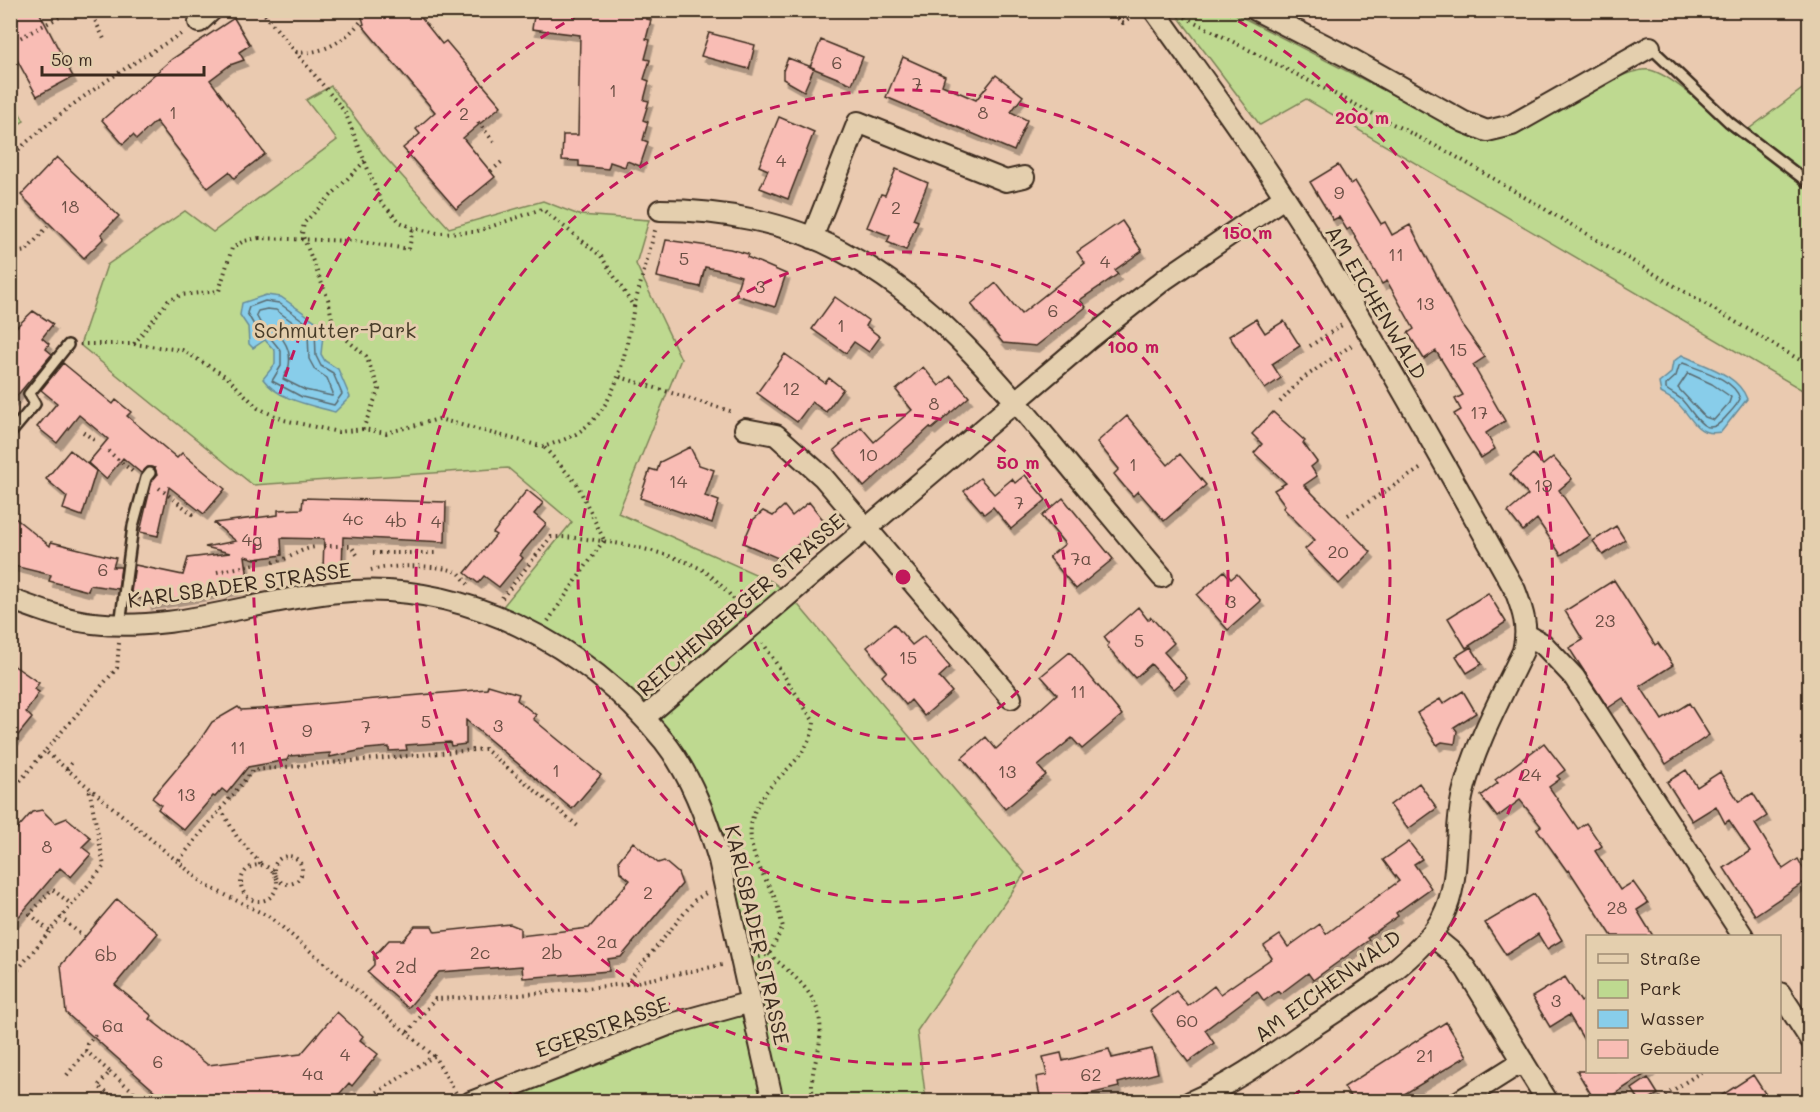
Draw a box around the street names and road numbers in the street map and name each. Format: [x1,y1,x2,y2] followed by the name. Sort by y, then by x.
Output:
[1320,220,1434,384] street label: AM EICHENWALD
[631,507,849,701] street label: REICHENBERGER STRASSE
[126,555,352,613] street label: KARLSBADER STRASSE
[720,822,796,1048] street label: KARLSBADER STRASSE
[1248,923,1406,1047] street label: AM EICHENWALD
[531,989,673,1063] street label: EGERSTRASSE

